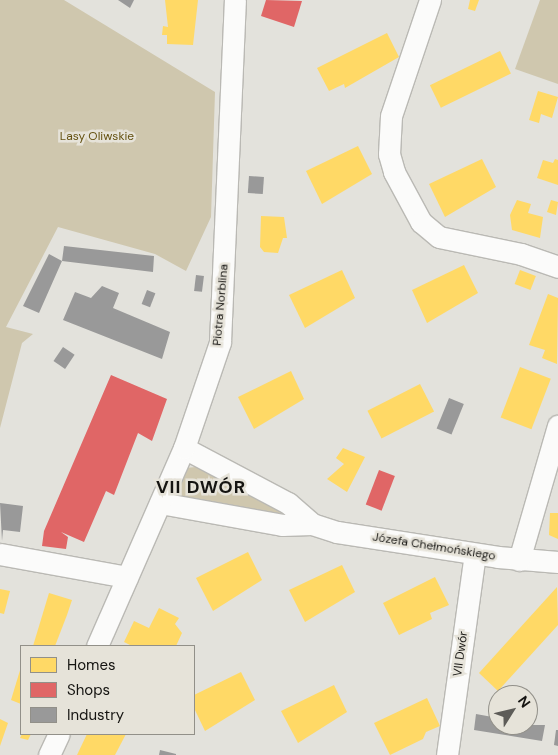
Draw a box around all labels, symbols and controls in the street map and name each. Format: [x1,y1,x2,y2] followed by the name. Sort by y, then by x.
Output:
[60,130,134,144] park label: Lasy Oliwskie
[210,264,232,346] street label: Piotra Norblina
[155,476,247,498] district label: VII DWÓR
[371,530,497,564] street label: Józefa Chełmońskiego
[451,630,471,678] street label: VII Dwór
[20,645,195,735] legend
[67,655,116,675] text: Homes
[67,680,110,700] text: Shops
[488,685,538,735] north arrow
[514,692,535,711] text: N
[67,705,124,725] text: Industry

